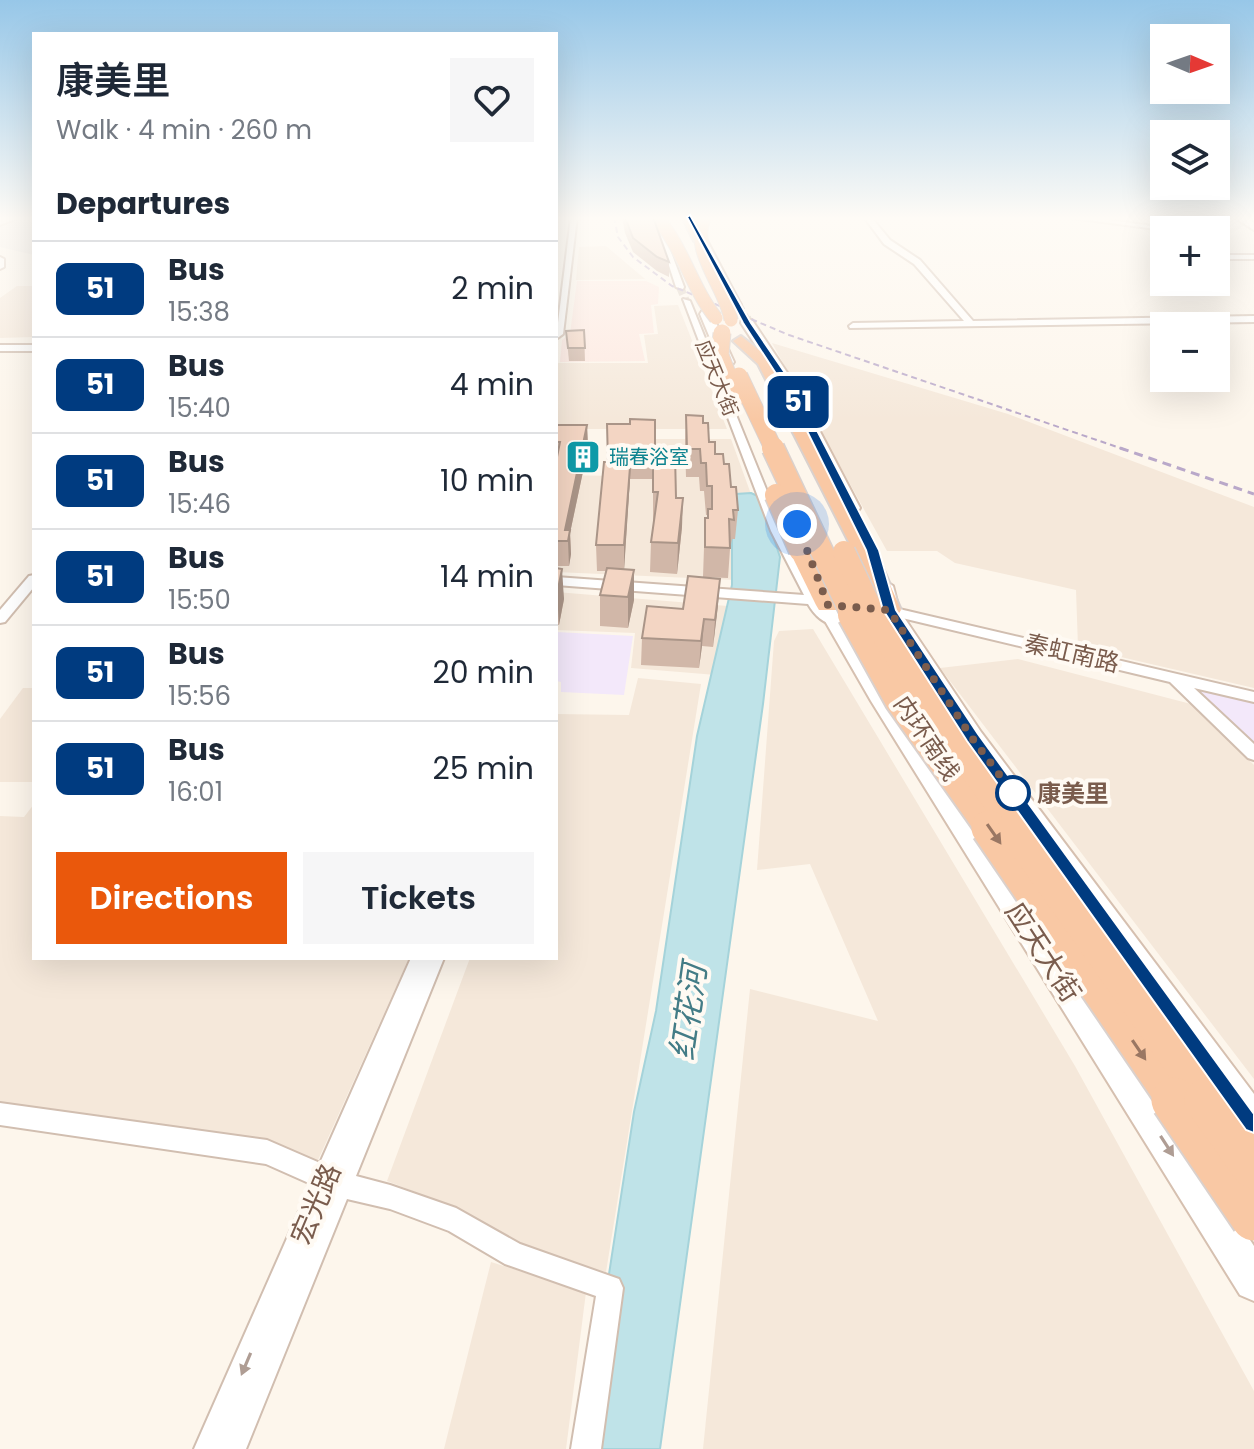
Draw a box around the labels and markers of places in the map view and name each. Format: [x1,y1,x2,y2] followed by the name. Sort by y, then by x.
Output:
[564,438,602,476] building icon: 瑞春浴室
[609,443,689,471] place label: 瑞春浴室
[996,776,1030,810] marker: 康美里
[1037,777,1109,810] place label: 康美里

